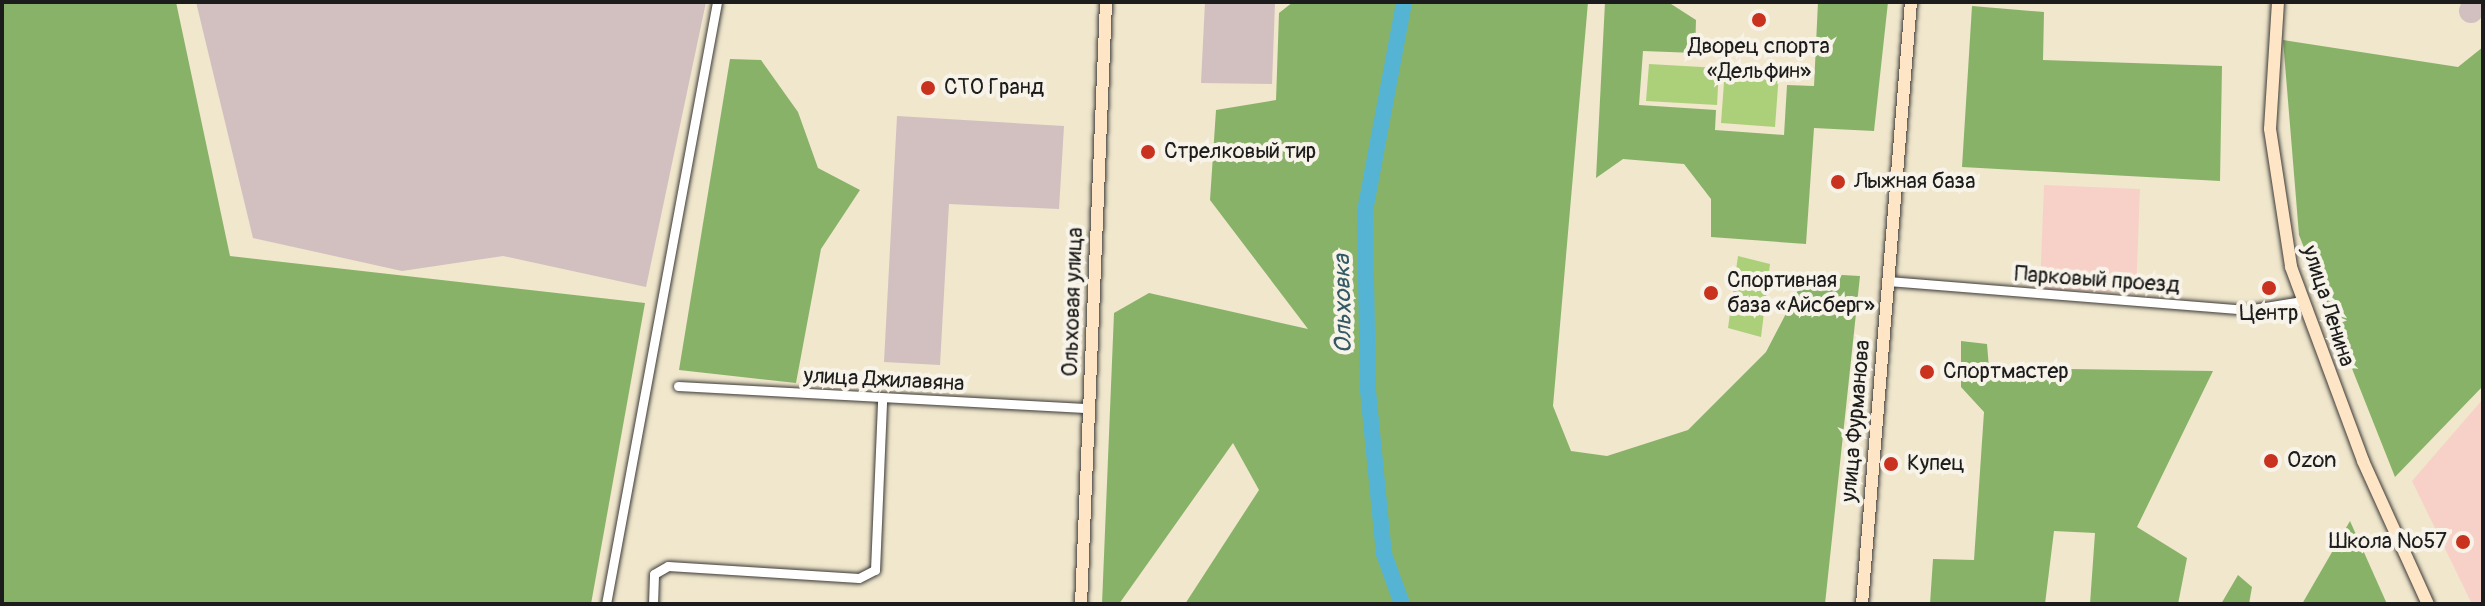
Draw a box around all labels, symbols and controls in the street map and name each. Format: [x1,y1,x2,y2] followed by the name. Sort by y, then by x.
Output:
[1750,11,1768,29] marker: Дворец спорта «Дельфин»
[1688,33,1830,84] place label: Дворец спорта «Дельфин»
[944,75,1044,101] place label: СТО Гранд
[919,79,937,97] marker: СТО Гранд
[1164,139,1316,165] place label: Стрелковый тир
[1139,143,1157,161] marker: Стрелковый тир
[1854,169,1975,195] place label: Лыжная база
[1829,173,1847,191] marker: Лыжная база
[1057,227,1089,377] street label: Ольховая улица
[2296,242,2360,370] street label: улица Ленина
[1328,254,1358,354] water label: Ольховка
[2014,261,2180,299] street label: Парковый проезд
[1727,267,1875,318] place label: Спортивная база «Айсберг»
[2260,279,2278,297] marker: Центр
[1702,284,1720,302] marker: Спортивная база «Айсберг»
[2240,301,2298,327] place label: Центр
[1836,339,1876,503] street label: улица Фурманова
[1943,359,2069,385] place label: Спортмастер
[803,363,965,397] street label: улица Джилавяна
[1918,363,1936,381] marker: Спортмастер
[2287,448,2336,474] place label: Ozon
[1907,451,1965,477] place label: Купец
[2262,452,2280,470] marker: Ozon
[1882,455,1900,473] marker: Купец
[2329,529,2447,555] place label: Школа №57
[2454,533,2472,551] marker: Школа №57

